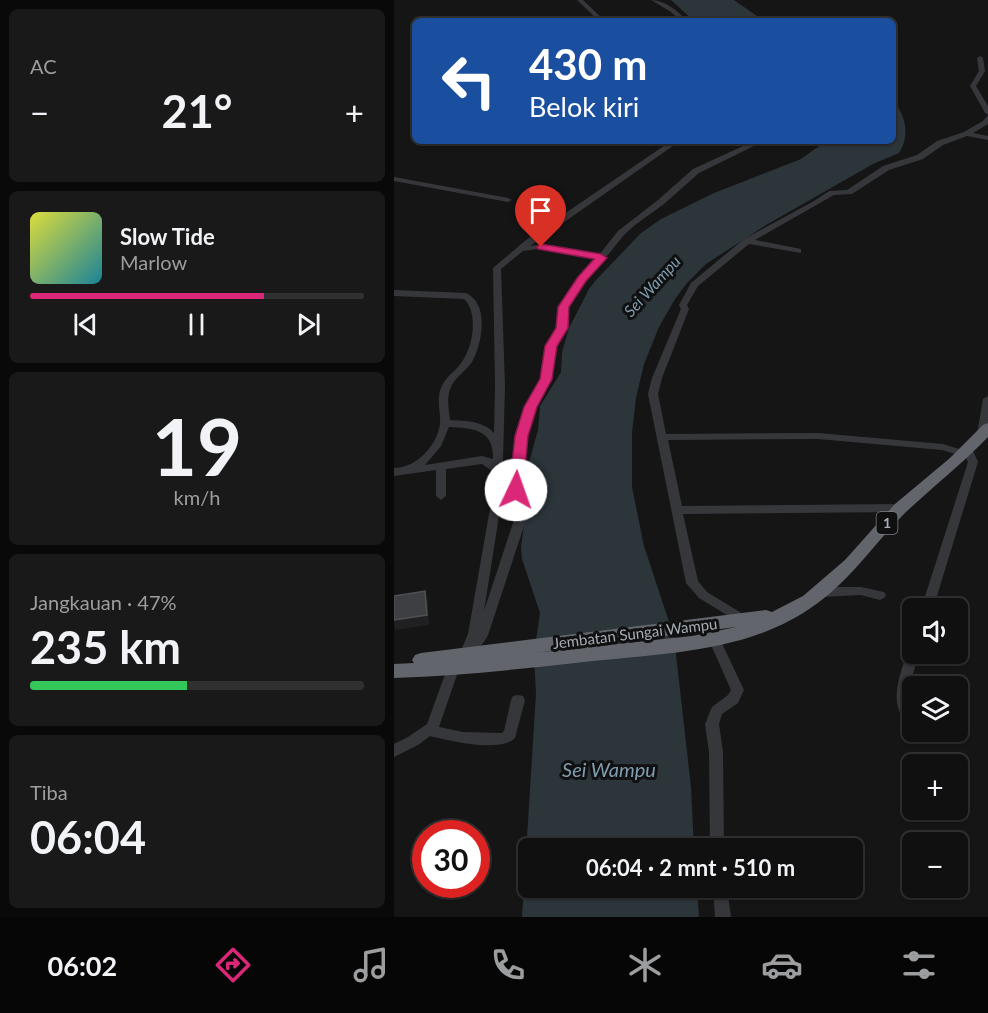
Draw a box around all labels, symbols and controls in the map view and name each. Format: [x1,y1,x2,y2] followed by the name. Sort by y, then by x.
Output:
[529,39,647,89] text: 430 m
[430,42,508,120] icon: left
[30,54,57,78] text: AC
[162,84,232,138] text: 21°
[529,90,639,123] text: Belok kiri
[30,92,49,132] text: −
[345,92,364,132] text: +
[515,185,566,247] pin
[524,194,557,227] icon: arrive
[120,223,215,250] text: Slow Tide
[120,250,187,274] text: Marlow
[619,251,684,320] water label: Sei Wampu
[69,308,102,341] icon: previous
[180,308,213,341] icon: pause
[292,308,325,341] icon: next
[152,399,242,493] text: 19
[484,458,548,522] position arrow
[174,485,220,509] text: km/h
[876,512,898,534] road number: 1
[30,590,177,614] text: Jangkauan · 47%
[902,598,968,898] map controls
[902,598,968,664] button: sound
[552,614,718,652] street label: Jembatan Sungai Wampu
[30,620,181,674] text: 235 km
[902,676,968,742] button: layers
[902,754,968,820] button: +
[562,757,656,781] water label: Sei Wampu
[30,780,68,804] text: Tiba
[30,810,146,864] text: 06:04
[412,820,490,898] speed limit sign: 30
[902,832,968,898] button: −
[586,854,795,881] text: 06:04 · 2 mnt · 510 m
[212,944,254,986] icon: directions
[350,944,392,986] icon: music
[487,944,529,986] icon: phone
[624,944,666,986] icon: climate
[761,944,803,986] icon: car
[898,944,940,986] icon: filters
[48,949,117,982] text: 06:02

